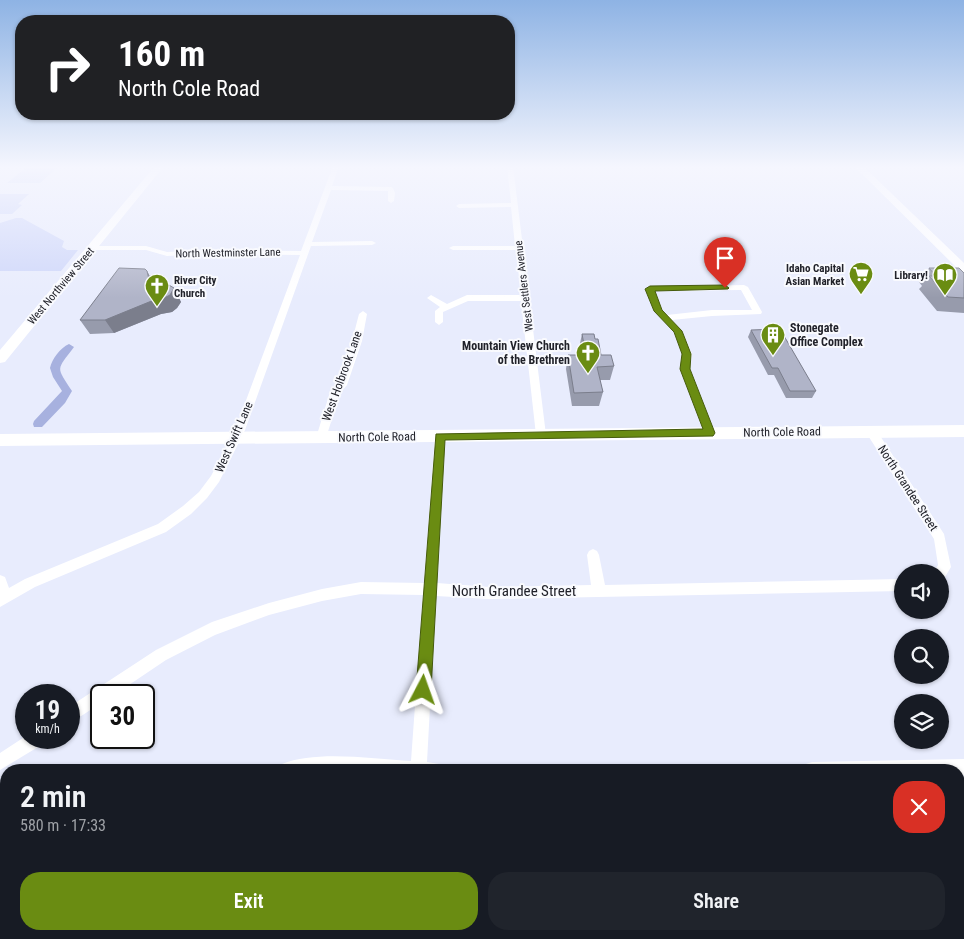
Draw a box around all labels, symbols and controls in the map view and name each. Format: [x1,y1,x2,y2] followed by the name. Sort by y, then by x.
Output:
[118,34,205,75] text: 160 m
[35,35,100,100] icon: right
[118,76,260,101] text: North Cole Road
[704,237,746,288] pin
[512,240,536,332] street label: West Settlers Avenue
[711,244,739,272] icon: arrive
[25,245,97,327] street label: West Northview Street
[175,246,281,260] street label: North Westminster Lane
[848,261,874,295] supermarket icon: Idaho Capital Asian Market
[786,262,845,288] place label: Idaho Capital Asian Market
[932,262,958,296] library icon: Library!
[894,269,928,282] place label: Library!
[144,273,170,307] church icon: River City Church
[174,274,217,300] place label: River City Church
[790,321,864,349] place label: Stonegate Office Complex
[760,322,786,356] building icon: Stonegate Office Complex
[319,329,365,423] street label: West Holbrook Lane
[462,339,570,367] place label: Mountain View Church of the Brethren
[575,340,601,374] church icon: Mountain View Church of the Brethren
[212,399,256,475] street label: West Swift Lane
[743,424,821,440] street label: North Cole Road
[338,429,416,445] street label: North Cole Road
[875,442,941,534] street label: North Grandee Street
[894,564,949,749] map controls
[894,564,949,619] button: sound
[452,582,576,600] street label: North Grandee Street
[894,629,949,684] button: search
[396,663,448,715] position arrow
[90,684,155,749] speed limit sign: 30
[894,694,949,749] button: layers
[35,696,60,725] text: 19
[35,722,60,736] text: km/h
[20,779,86,814] text: 2 min
[893,781,945,833] button: close
[20,816,106,835] text: 580 m · 17:33
[20,872,478,930] button: Exit
[488,872,945,930] button: Share

